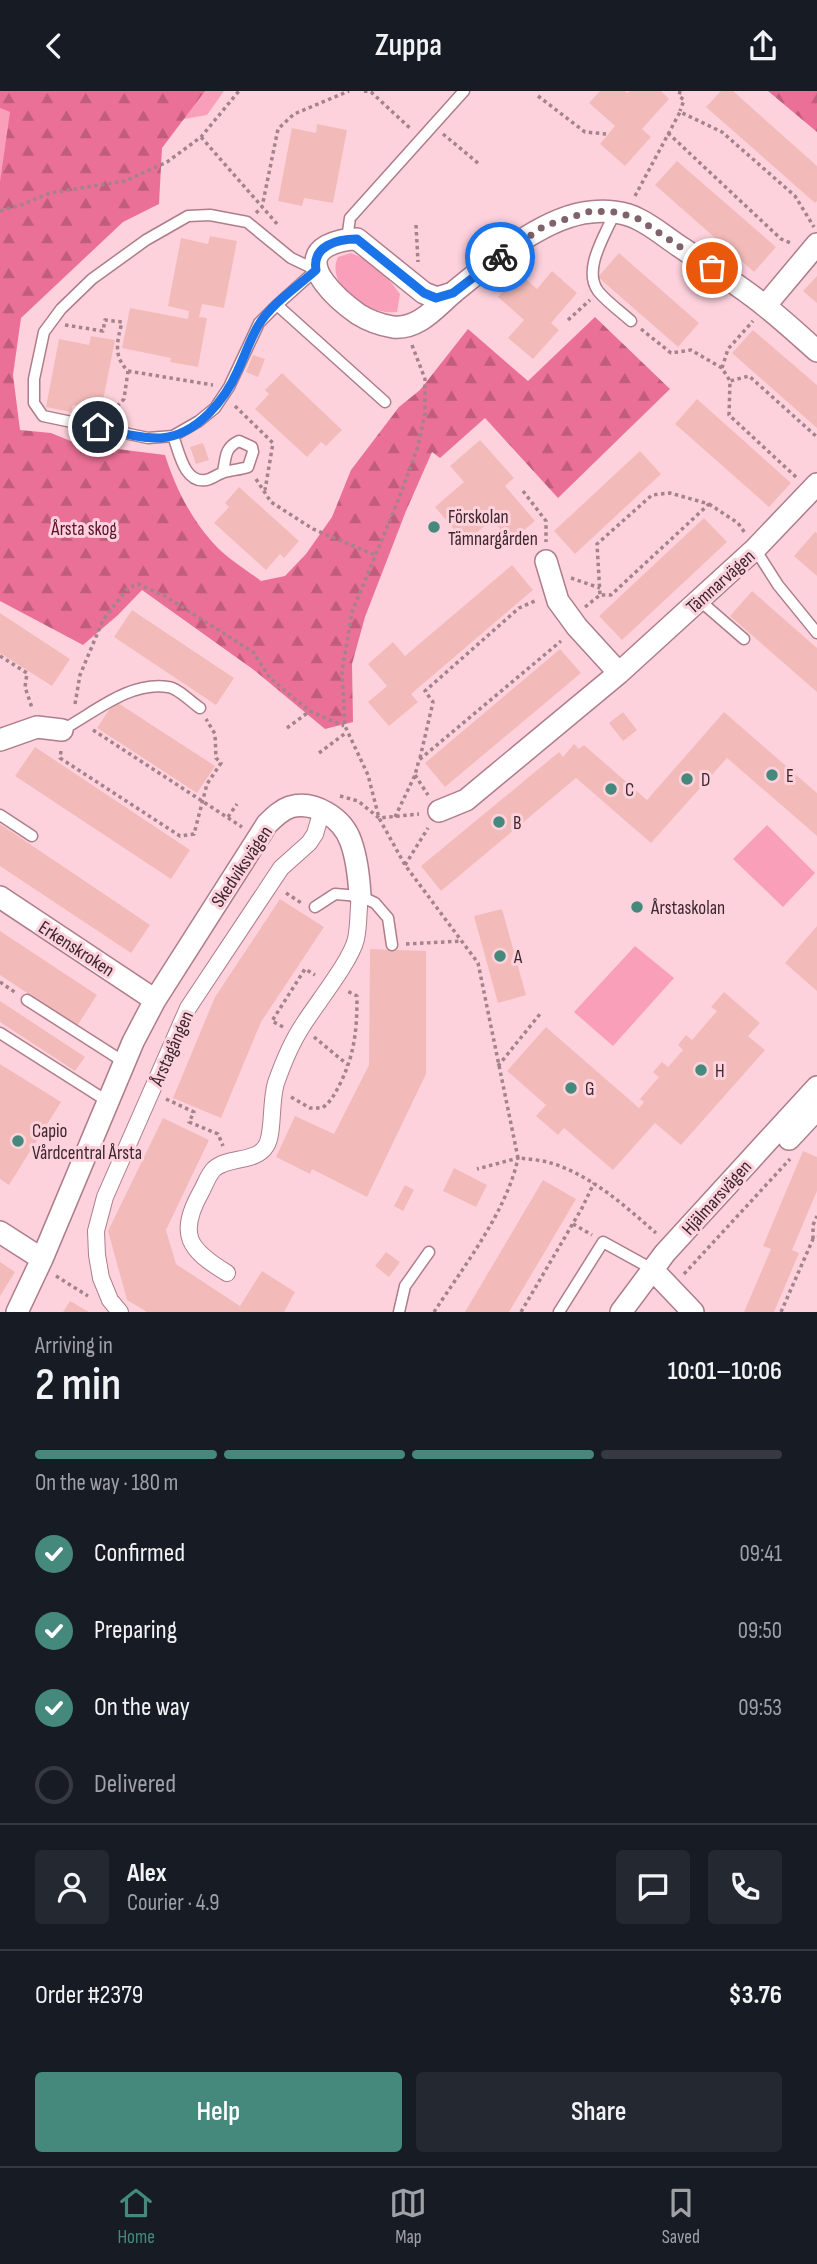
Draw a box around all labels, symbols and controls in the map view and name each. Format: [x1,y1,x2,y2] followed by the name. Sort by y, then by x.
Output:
[375,26,442,65] text: Zuppa
[35,27,73,65] icon: back
[744,27,782,65] icon: share
[465,222,535,292] courier
[481,238,519,276] icon: bike
[682,238,742,298] pin
[693,249,731,287] icon: bag
[68,397,128,457] pin
[79,408,117,446] icon: home
[448,506,538,551] place label: Förskolan Tämnargården
[50,518,117,541] park label: Årsta skog
[426,519,442,535] marker: Förskolan Tämnargården
[682,545,760,619] street label: Tämnarvägen
[786,765,794,788] place label: E
[764,767,780,783] marker: E
[701,769,710,792] place label: D
[679,771,695,787] marker: D
[625,779,634,802] place label: C
[603,781,619,797] marker: C
[513,812,521,835] place label: B
[491,814,507,830] marker: B
[207,822,278,912] street label: Skedviksvägen
[650,897,725,920] place label: Årstaskolan
[629,899,645,915] marker: Årstaskolan
[34,916,118,982] street label: Erkenskroken
[513,946,523,969] place label: A
[492,948,508,964] marker: A
[145,1008,199,1091] street label: Årstagången
[715,1060,725,1083] place label: H
[693,1062,709,1078] marker: H
[585,1078,595,1101] place label: G
[563,1080,579,1096] marker: G
[32,1120,142,1165] place label: Capio Vårdcentral Årsta
[10,1133,26,1149] marker: Capio Vårdcentral Årsta
[677,1156,757,1240] street label: Hjälmarsvägen
[35,1332,113,1360] text: Arriving in
[668,1356,782,1387] text: 10:01–10:06
[35,1358,121,1413] text: 2 min
[35,1469,178,1497] text: On the way · 180 m
[35,1535,73,1573] icon: check
[94,1538,185,1569] text: Confirmed
[739,1540,782,1568] text: 09:41
[35,1612,73,1650] icon: check
[94,1615,177,1646] text: Preparing
[738,1617,782,1645] text: 09:50
[35,1689,73,1727] icon: check
[94,1692,190,1723] text: On the way
[738,1694,782,1722] text: 09:53
[94,1769,176,1800] text: Delivered
[35,1850,109,1924] button: person
[616,1850,690,1924] button: chat
[708,1850,782,1924] button: phone
[127,1858,167,1889] text: Alex
[127,1889,219,1917] text: Courier · 4.9
[35,1980,143,2011] text: Order #2379
[729,1980,782,2011] text: $3.76
[35,2072,402,2152] button: Help
[416,2072,782,2152] button: Share
[117,2184,155,2249] tab: Home
[389,2184,427,2249] tab: Map
[662,2184,700,2249] tab: Saved

